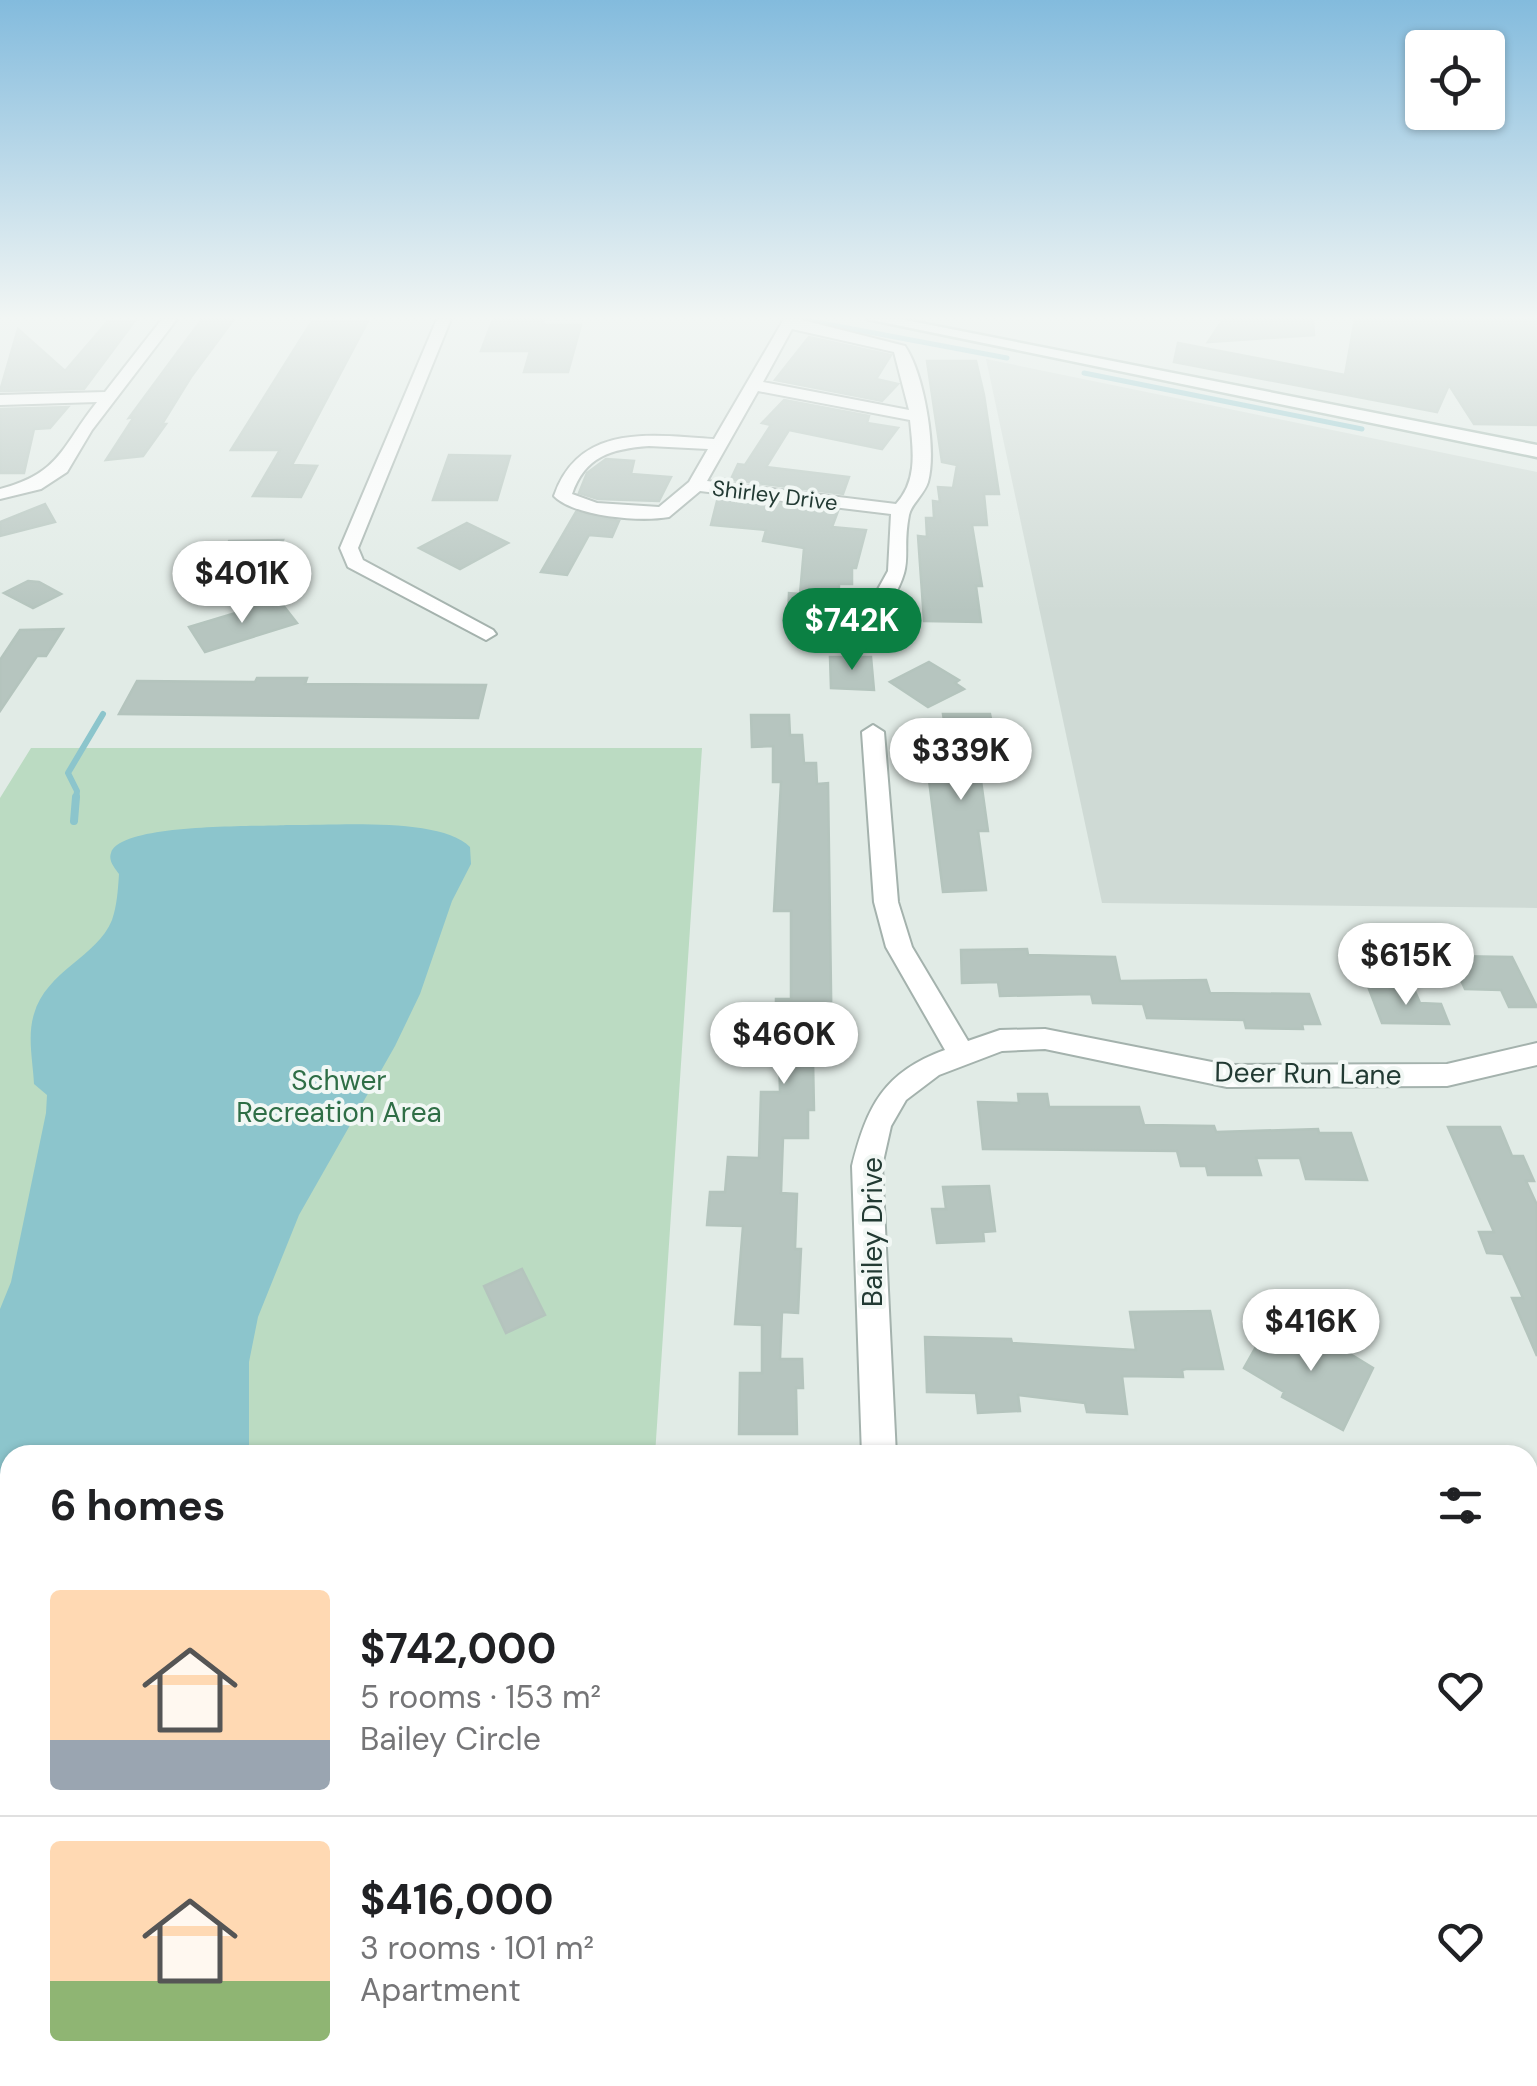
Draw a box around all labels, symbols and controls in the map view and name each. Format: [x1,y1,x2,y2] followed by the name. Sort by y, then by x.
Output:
[1405,30,1505,130] map controls
[1405,30,1505,130] button: locate
[711,473,839,518] street label: Shirley Drive
[172,541,312,626] pin: $401K
[194,552,290,594] text: $401K
[782,588,922,673] pin: $742K
[805,599,899,641] text: $742K
[891,718,1031,803] pin: $339K
[912,729,1010,771] text: $339K
[1336,923,1476,1008] pin: $615K
[1360,934,1452,976] text: $615K
[714,1002,854,1087] pin: $460K
[732,1013,836,1055] text: $460K
[1214,1053,1402,1094] street label: Deer Run Lane
[236,1062,442,1131] park label: Schwer Recreation Area
[854,1157,891,1307] street label: Bailey Drive
[1241,1289,1381,1374] pin: $416K
[1265,1300,1357,1342] text: $416K
[50,1478,225,1533] text: 6 homes
[1433,1478,1488,1533] icon: filters
[360,1621,556,1676] text: $742,000
[130,1630,250,1750] icon: home
[1433,1663,1488,1718] icon: heart
[360,1676,601,1718] text: 5 rooms · 153 m²
[360,1718,541,1760] text: Bailey Circle
[360,1872,554,1927] text: $416,000
[130,1881,250,2001] icon: home
[1433,1914,1488,1969] icon: heart
[360,1927,594,1969] text: 3 rooms · 101 m²
[360,1969,521,2011] text: Apartment

